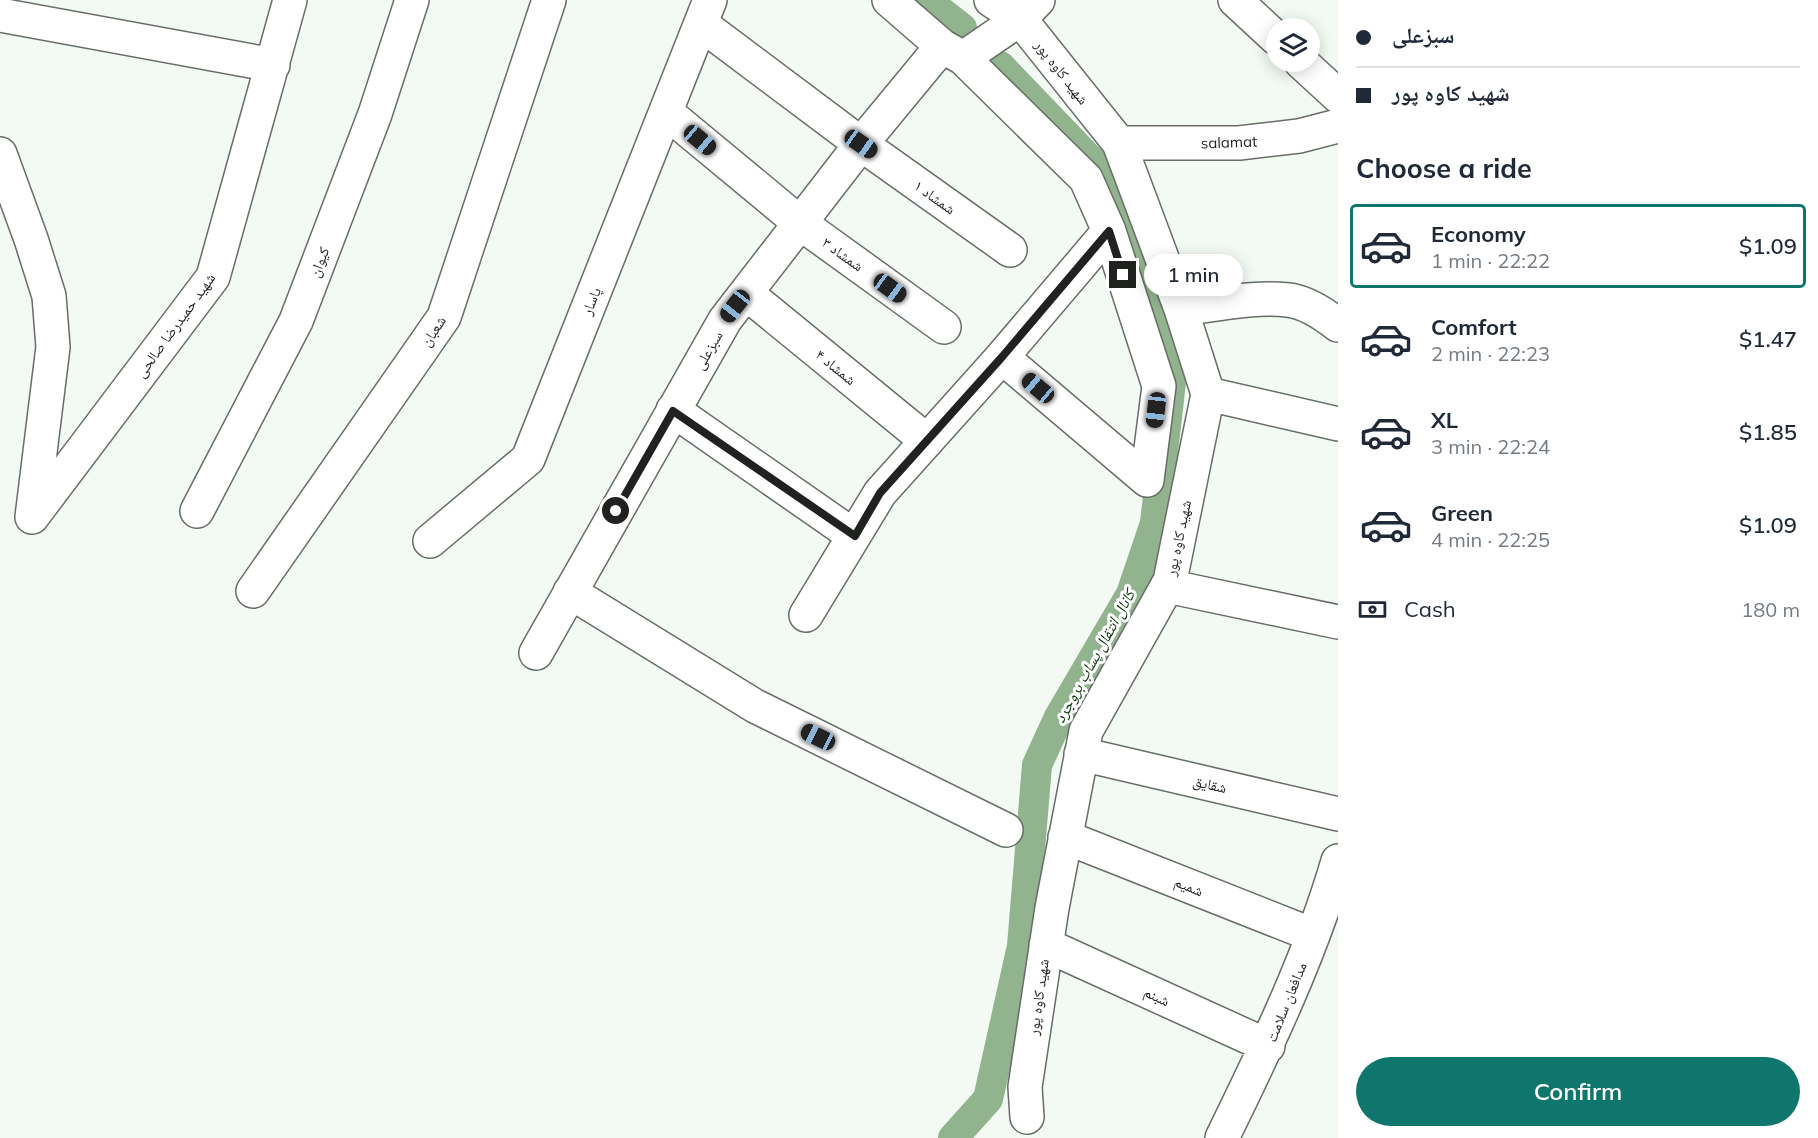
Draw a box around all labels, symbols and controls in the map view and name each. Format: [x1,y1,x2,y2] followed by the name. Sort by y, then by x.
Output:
[1266,18,1320,72] map controls
[1266,18,1320,72] button: layers
[1392,21,1454,49] text: سبزعلی
[1030,35,1093,108] street label: شهید کاوه پور
[1392,79,1510,107] text: شهید کاوه پور
[680,122,720,158] car
[841,126,881,162] car
[1200,132,1258,152] street label: salamat
[1356,151,1532,185] text: Choose a ride
[911,176,960,218] street label: شمشاد ۱
[1359,219,1413,273] icon: car
[1431,220,1526,248] text: Economy
[1739,232,1797,260] text: $1.09
[819,233,868,275] street label: شمشاد ۳
[305,244,334,280] street label: کیوان
[1431,248,1550,273] text: 1 min · 22:22
[1144,254,1243,296] callout: 1 min
[1109,261,1136,288] route end
[1168,262,1219,287] text: 1 min
[131,269,220,382] street label: شهید حمیدرضا صالحی
[870,270,910,306] car
[576,284,605,319] street label: پاسار
[717,286,753,326] car
[416,312,451,351] street label: شعبان
[1359,312,1413,366] icon: car
[1431,313,1517,341] text: Comfort
[1739,325,1797,353] text: $1.47
[689,327,728,373] street label: سبزعلی
[1431,341,1550,366] text: 2 min · 22:23
[812,345,860,389] street label: شمشاد ۴
[1018,370,1058,406] car
[1145,391,1167,429] car
[1359,405,1413,459] icon: car
[1431,406,1458,434] text: XL
[1739,418,1797,446] text: $1.85
[1431,434,1550,459] text: 3 min · 22:24
[602,497,629,524] route start
[1160,498,1195,579] street label: شهید کاوه پور
[1359,498,1413,552] icon: car
[1431,499,1493,527] text: Green
[1739,511,1797,539] text: $1.09
[1431,527,1550,552] text: 4 min · 22:25
[1049,584,1141,727] water label: کانال انتقال پساب بروجرد
[1356,593,1389,626] icon: cash
[1404,595,1456,623] text: Cash
[1741,597,1800,622] text: 180 m
[798,721,838,753] car
[1191,771,1229,798] street label: شقایق
[1171,872,1206,901] street label: شمیم
[1023,957,1053,1037] street label: شهید کاوه پور
[1261,959,1312,1045] street label: مدافعان سلامت
[1141,982,1173,1011] street label: شبنم
[1356,1057,1800,1126] button: Confirm

